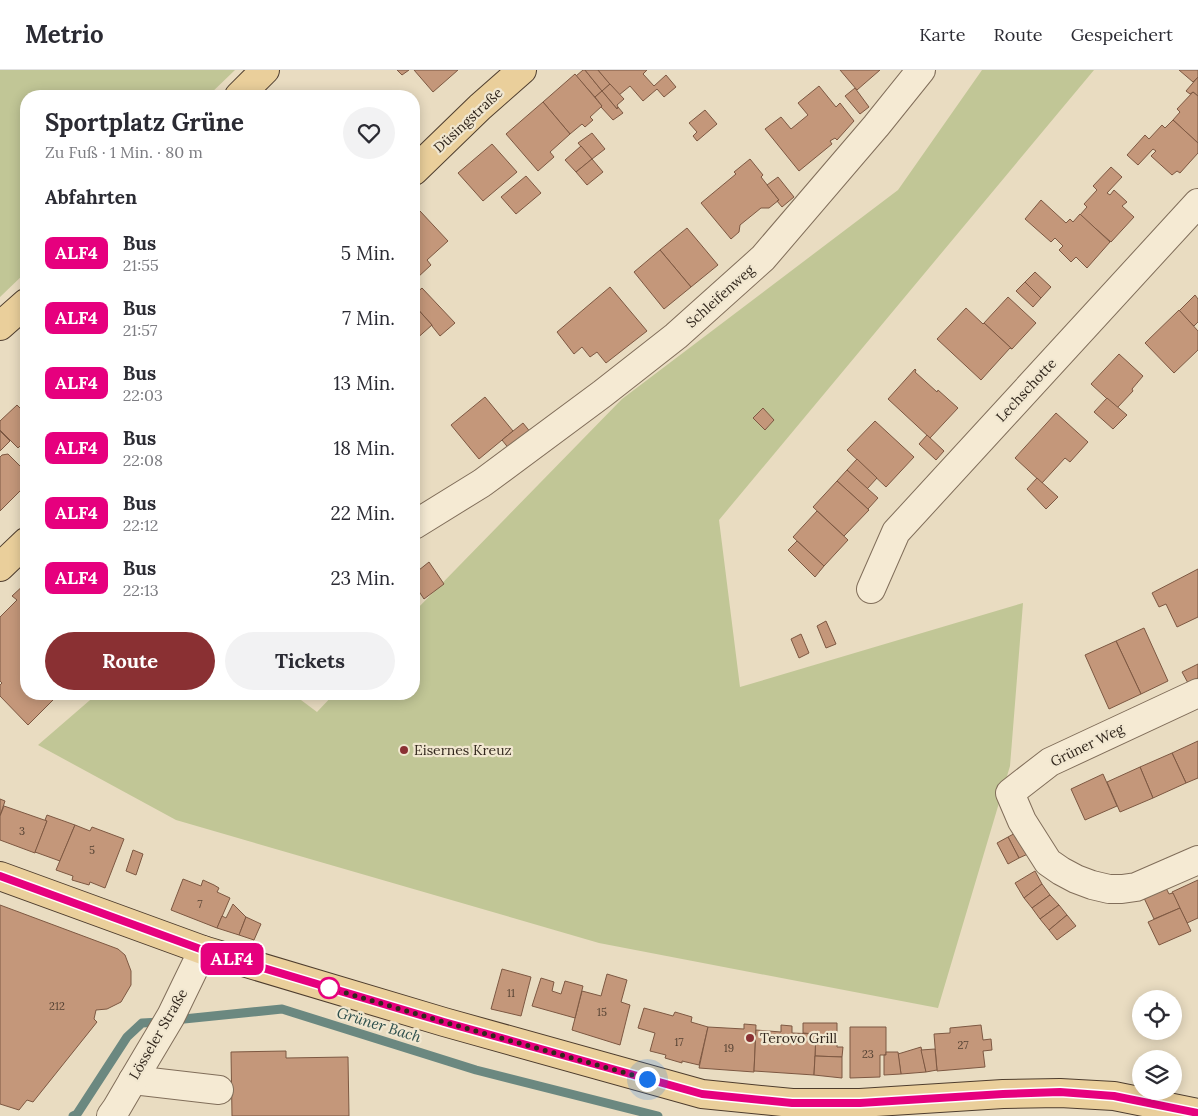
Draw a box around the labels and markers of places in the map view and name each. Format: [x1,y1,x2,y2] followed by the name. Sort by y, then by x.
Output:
[414,741,512,759] place label: Eisernes Kreuz
[398,744,410,756] marker: Eisernes Kreuz
[318,977,340,999] unlabelled marker
[760,1029,837,1047] place label: Terovo Grill
[744,1032,756,1044] marker: Terovo Grill

